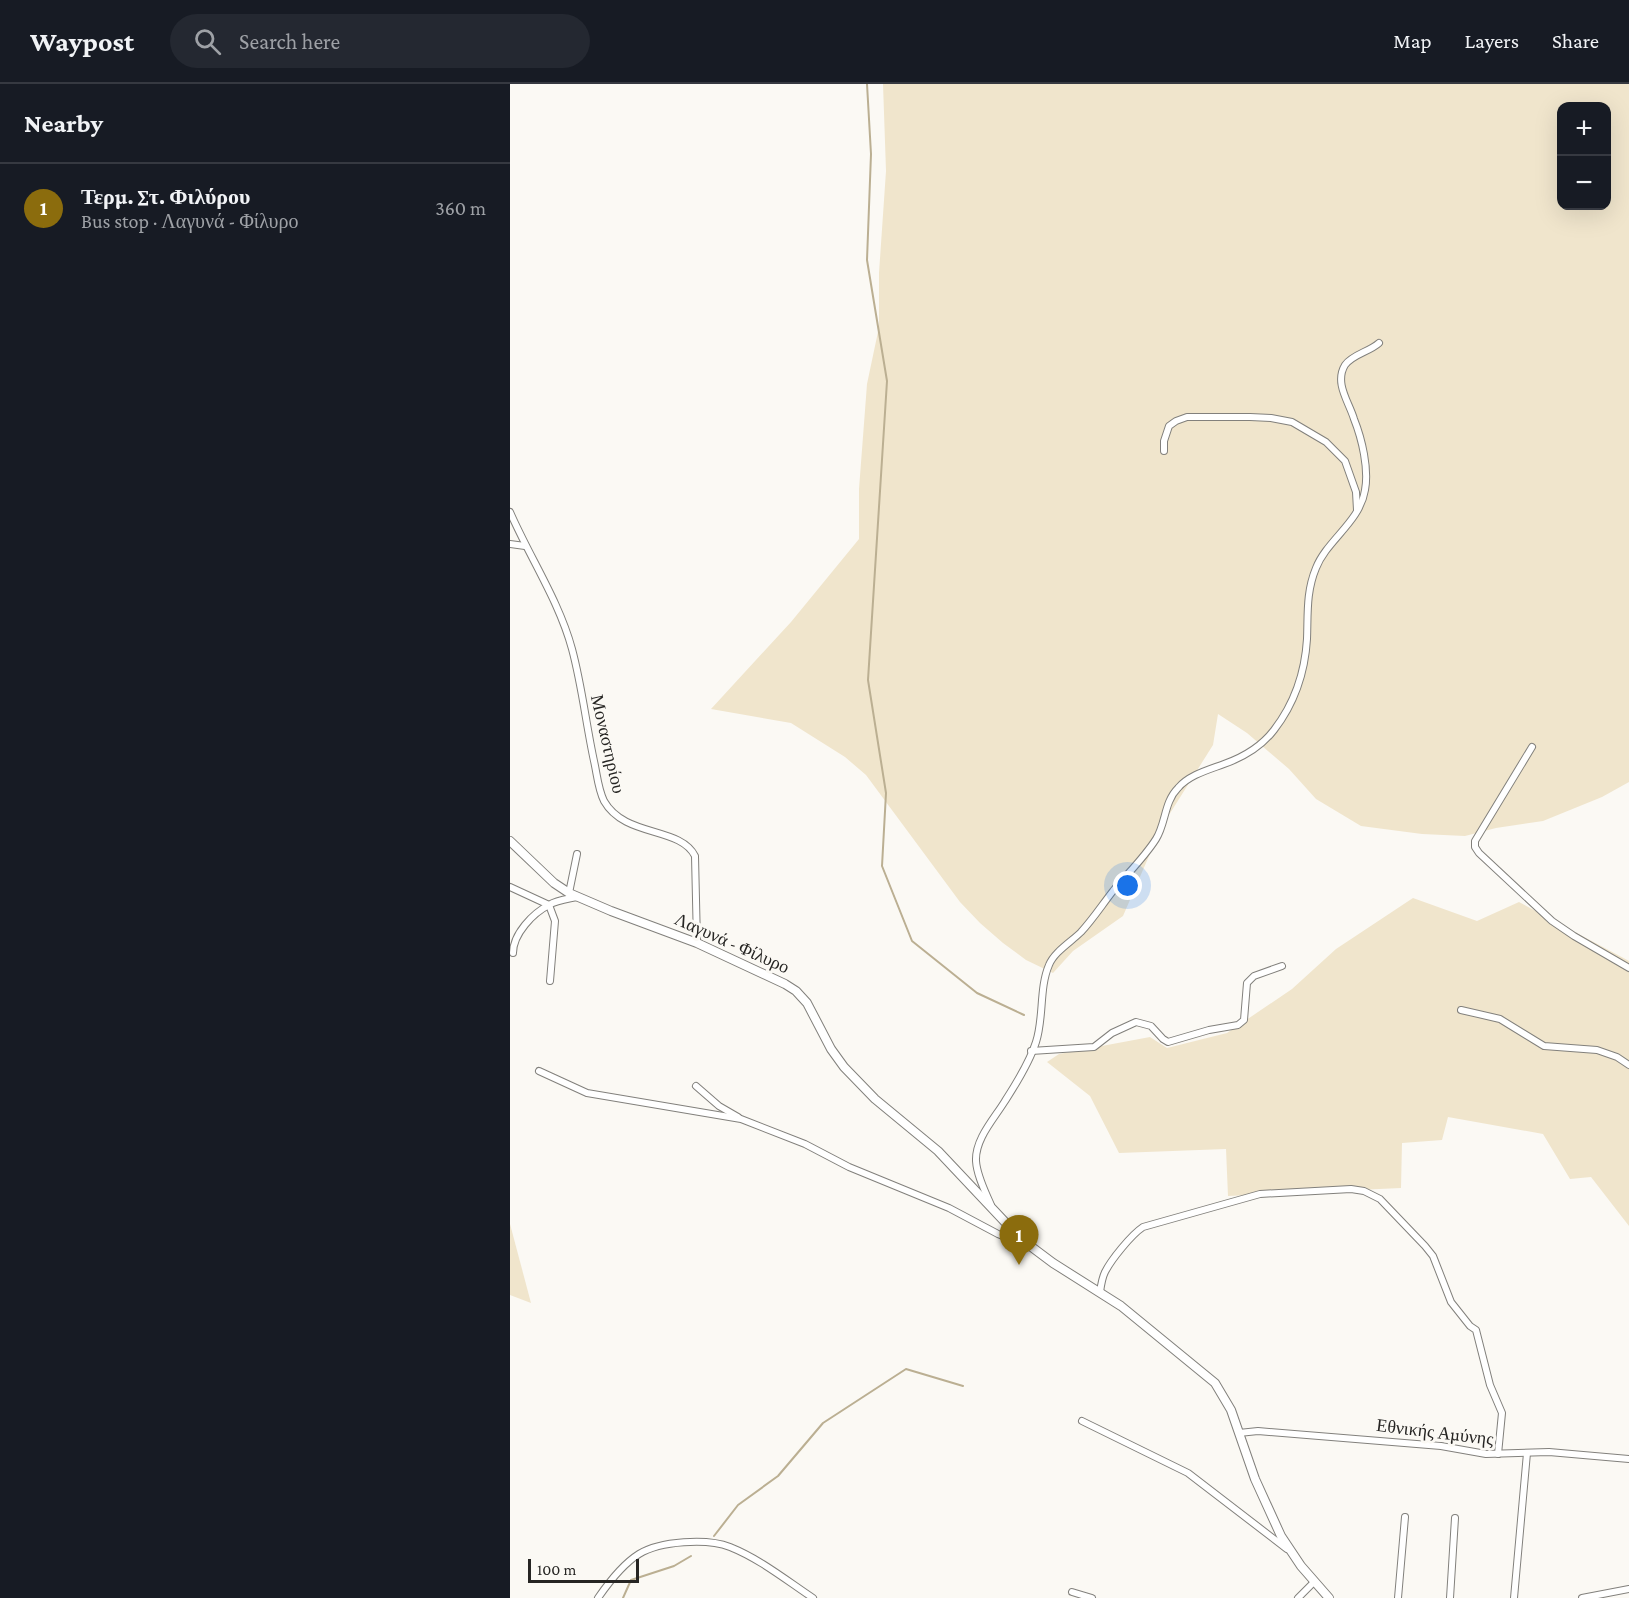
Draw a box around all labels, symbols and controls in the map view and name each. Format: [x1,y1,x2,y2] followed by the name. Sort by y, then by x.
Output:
[170,14,590,68] search box
[191,25,224,58] icon: search
[30,26,134,57] text: Waypost
[239,29,340,54] text: Search here
[1393,29,1432,53] text: Map
[1465,29,1519,53] text: Layers
[1552,29,1599,53] text: Share
[1557,102,1611,210] map controls
[1557,102,1611,156] button: +
[24,109,103,138] text: Nearby
[1557,156,1611,210] button: −
[81,184,251,209] text: Τερμ. Στ. Φιλύρου
[40,197,47,219] text: 1
[435,197,486,219] text: 360 m
[81,210,298,232] text: Bus stop · Λαγυνά - Φίλυρο
[587,693,629,795] street label: Μοναστηρίου
[1113,871,1142,900] your location
[672,909,792,977] street label: Λαγυνά - Φίλυρο
[1000,1216,1038,1265] pin: 1
[1375,1415,1495,1449] street label: Εθνικής Αμύνης
[528,1556,639,1584] scale bar
[537,1561,576,1578] text: 100 m

